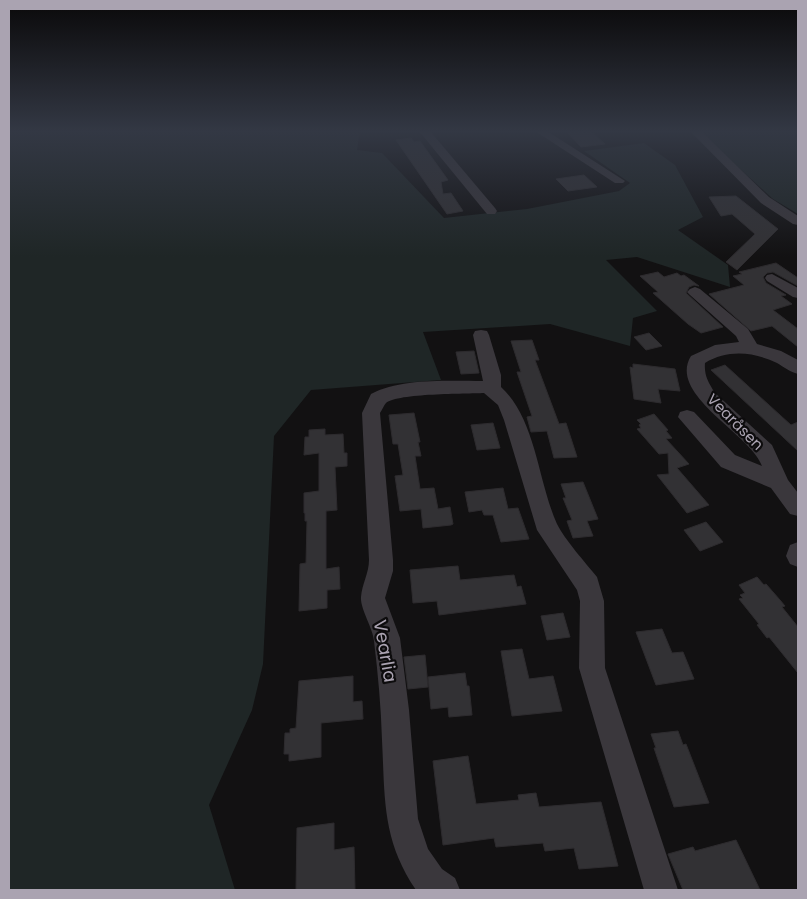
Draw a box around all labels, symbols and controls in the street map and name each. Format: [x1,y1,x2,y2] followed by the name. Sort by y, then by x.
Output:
[702,389,768,455] street label: Vearåsen
[368,618,403,684] street label: Vearlia

